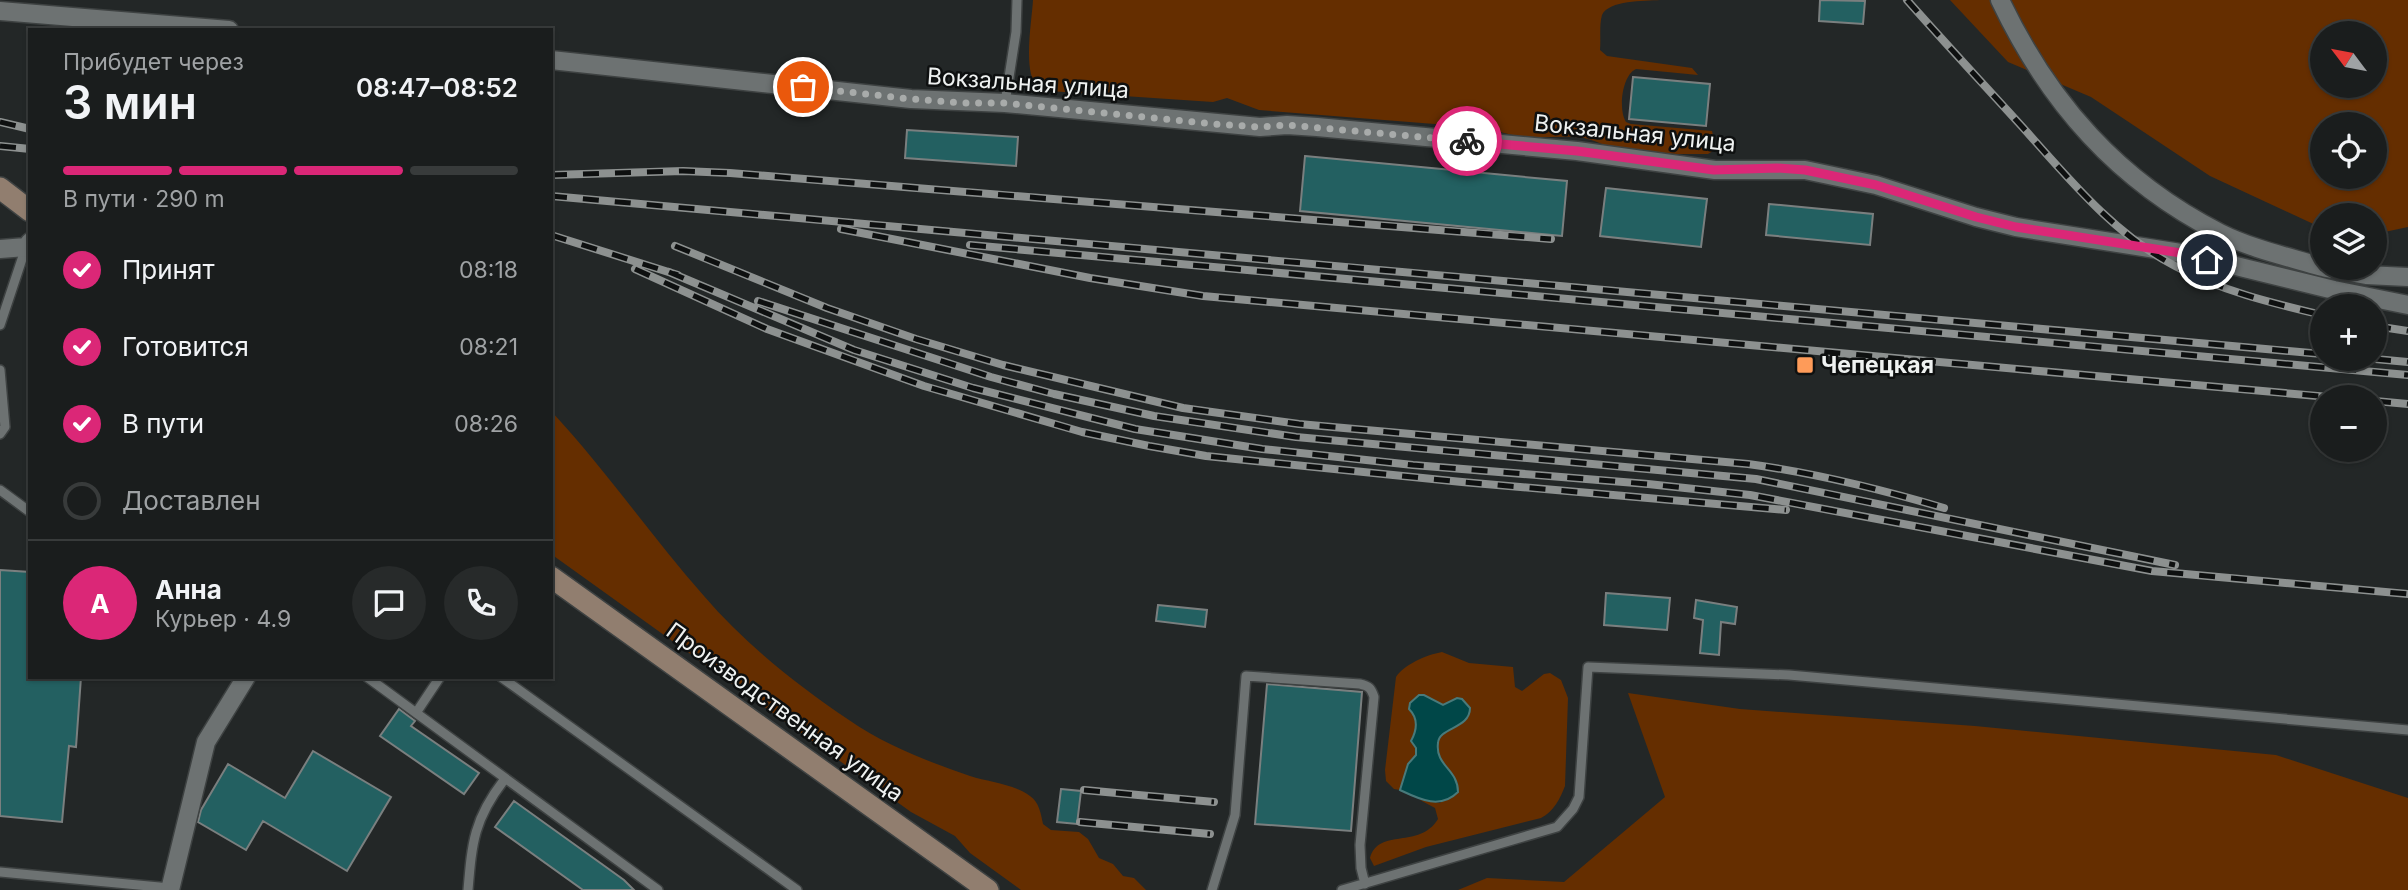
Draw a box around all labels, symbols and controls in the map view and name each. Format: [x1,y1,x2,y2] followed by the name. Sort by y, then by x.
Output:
[2310,21,2387,98] north arrow
[2310,21,2387,462] map controls
[63,48,244,76] text: Прибудет через
[773,57,833,117] pin
[926,62,1130,104] street label: Вокзальная улица
[784,68,822,106] icon: bag
[356,72,518,103] text: 08:47–08:52
[63,74,197,130] text: 3 мин
[1432,106,1502,176] courier
[1533,109,1737,157] street label: Вокзальная улица
[2310,112,2387,189] button: locate
[1448,122,1486,160] icon: bike
[63,185,225,213] text: В пути · 290 m
[2310,203,2387,280] button: layers
[2177,230,2237,290] pin
[2188,241,2226,279] icon: home
[63,251,101,289] icon: check
[122,254,215,285] text: Принят
[459,256,518,284] text: 08:18
[2310,294,2387,371] button: +
[63,328,101,366] icon: check
[122,331,249,362] text: Готовится
[459,333,518,361] text: 08:21
[1821,351,1934,379] place label: Чепецкая
[1795,355,1815,375] marker: Чепецкая
[2310,385,2387,462] button: −
[63,405,101,443] icon: check
[122,408,204,439] text: В пути
[454,410,518,438] text: 08:26
[122,485,261,516] text: Доставлен
[352,566,426,640] button: chat
[444,566,518,640] button: phone
[155,574,222,605] text: Анна
[90,588,110,619] text: А
[155,605,291,633] text: Курьер · 4.9
[661,616,909,808] street label: Производственная улица

